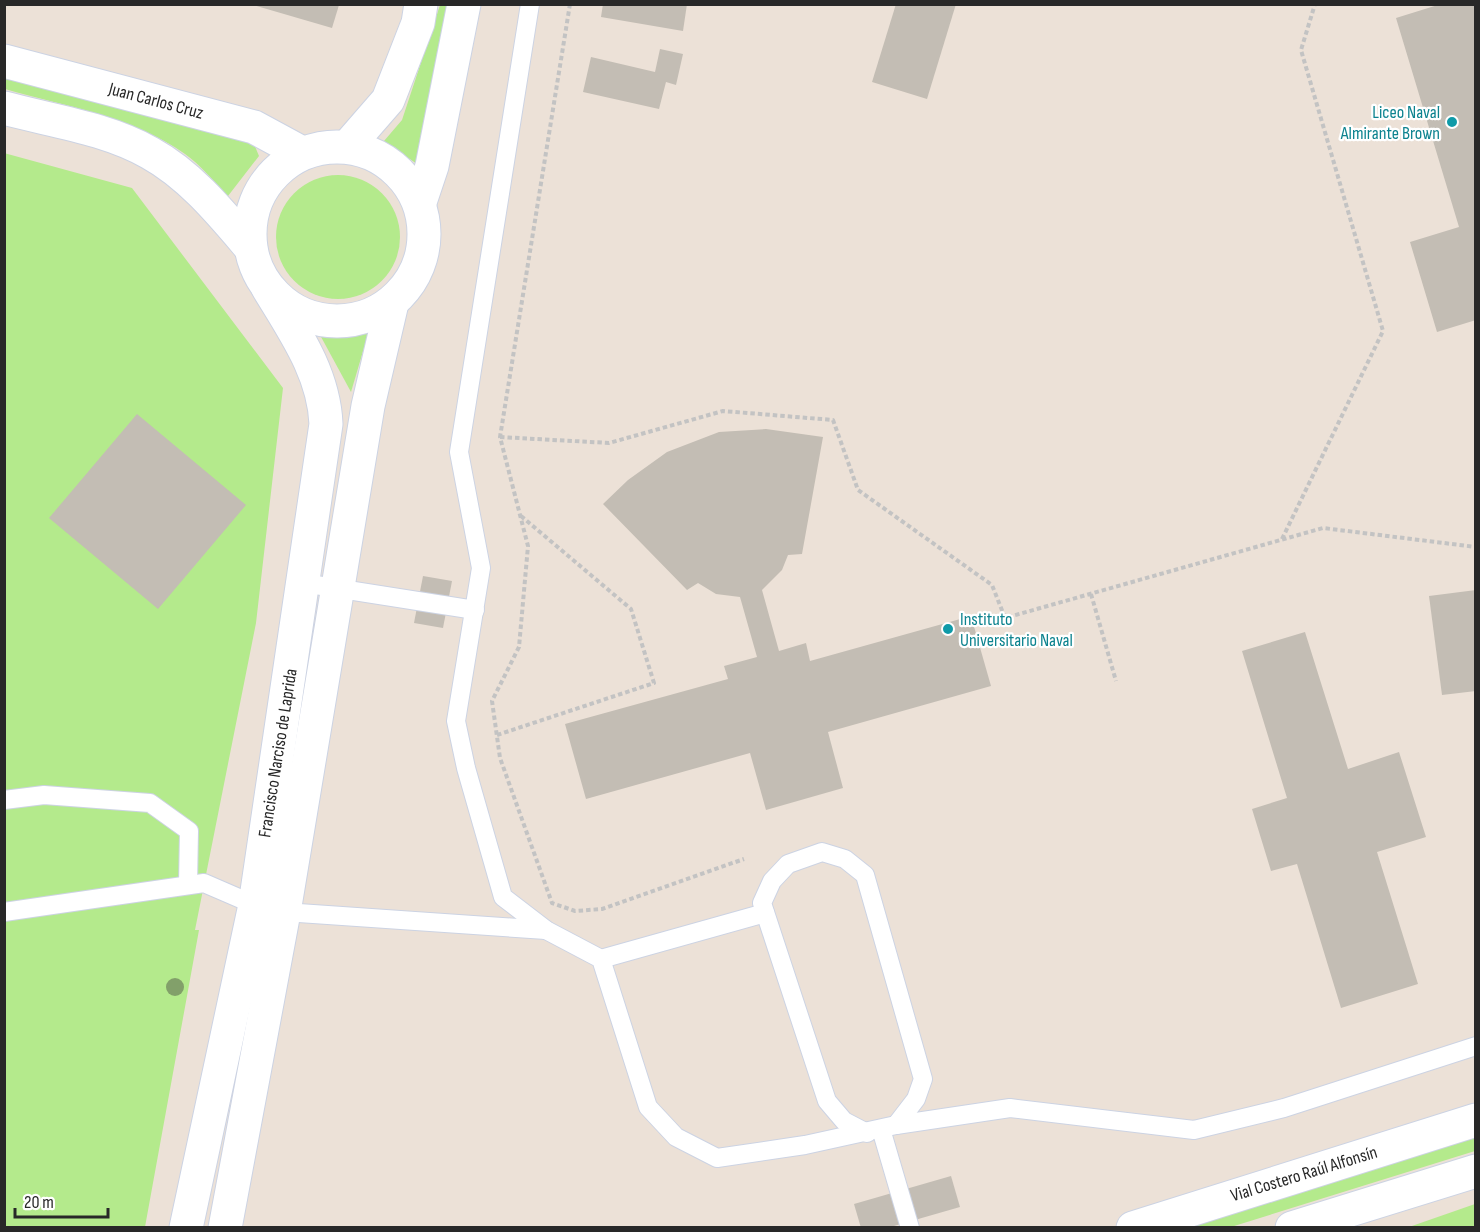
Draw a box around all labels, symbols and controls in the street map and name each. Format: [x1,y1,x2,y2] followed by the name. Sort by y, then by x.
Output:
[105,78,206,124] street label: Juan Carlos Cruz
[1340,102,1440,144] place label: Liceo Naval Almirante Brown
[1445,115,1459,129] marker: Liceo Naval Almirante Brown
[960,609,1073,651] place label: Instituto Universitario Naval
[941,622,955,636] marker: Instituto Universitario Naval
[254,667,302,839] street label: Francisco Narciso de Laprida
[1228,1142,1380,1206] street label: Vial Costero Raúl Alfonsín
[15,1181,108,1219] scale bar
[24,1192,54,1213] text: 20 m

